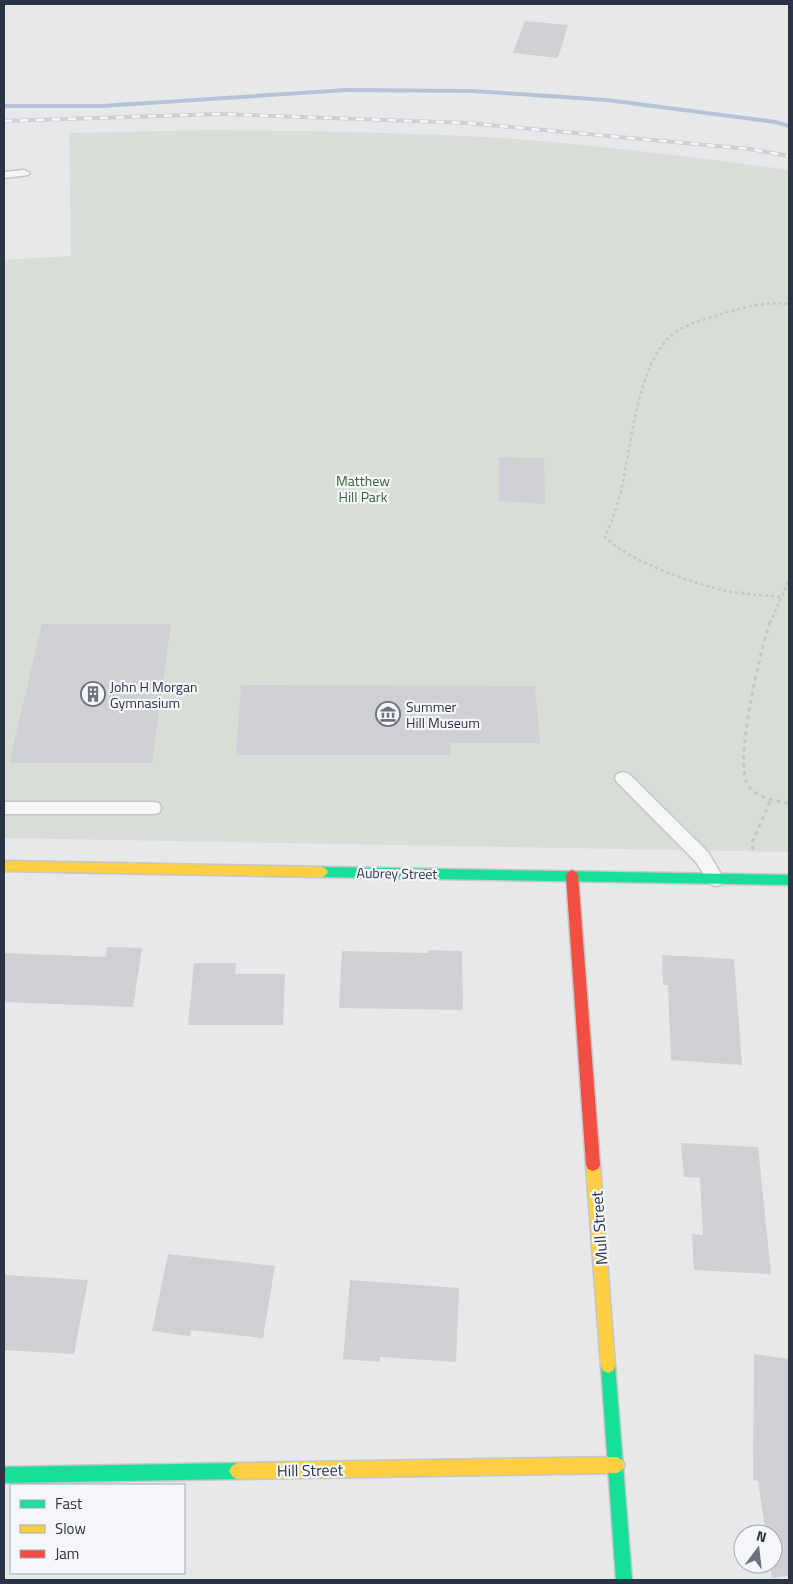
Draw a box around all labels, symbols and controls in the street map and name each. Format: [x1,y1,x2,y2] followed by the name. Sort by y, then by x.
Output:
[336,470,390,507] park label: Matthew Hill Park
[110,676,198,713] place label: John H Morgan Gymnasium
[80,681,106,707] building icon: John H Morgan Gymnasium
[406,696,480,733] place label: Summer Hill Museum
[375,701,401,727] museum icon: Summer Hill Museum
[356,862,438,884] street label: Aubrey Street
[584,1190,614,1266] street label: Mull Street
[277,1457,344,1483] street label: Hill Street
[10,1484,185,1574] legend
[55,1492,83,1515] text: Fast
[55,1517,86,1540] text: Slow
[733,1524,783,1574] north arrow
[754,1525,769,1547] text: N
[55,1542,79,1565] text: Jam

